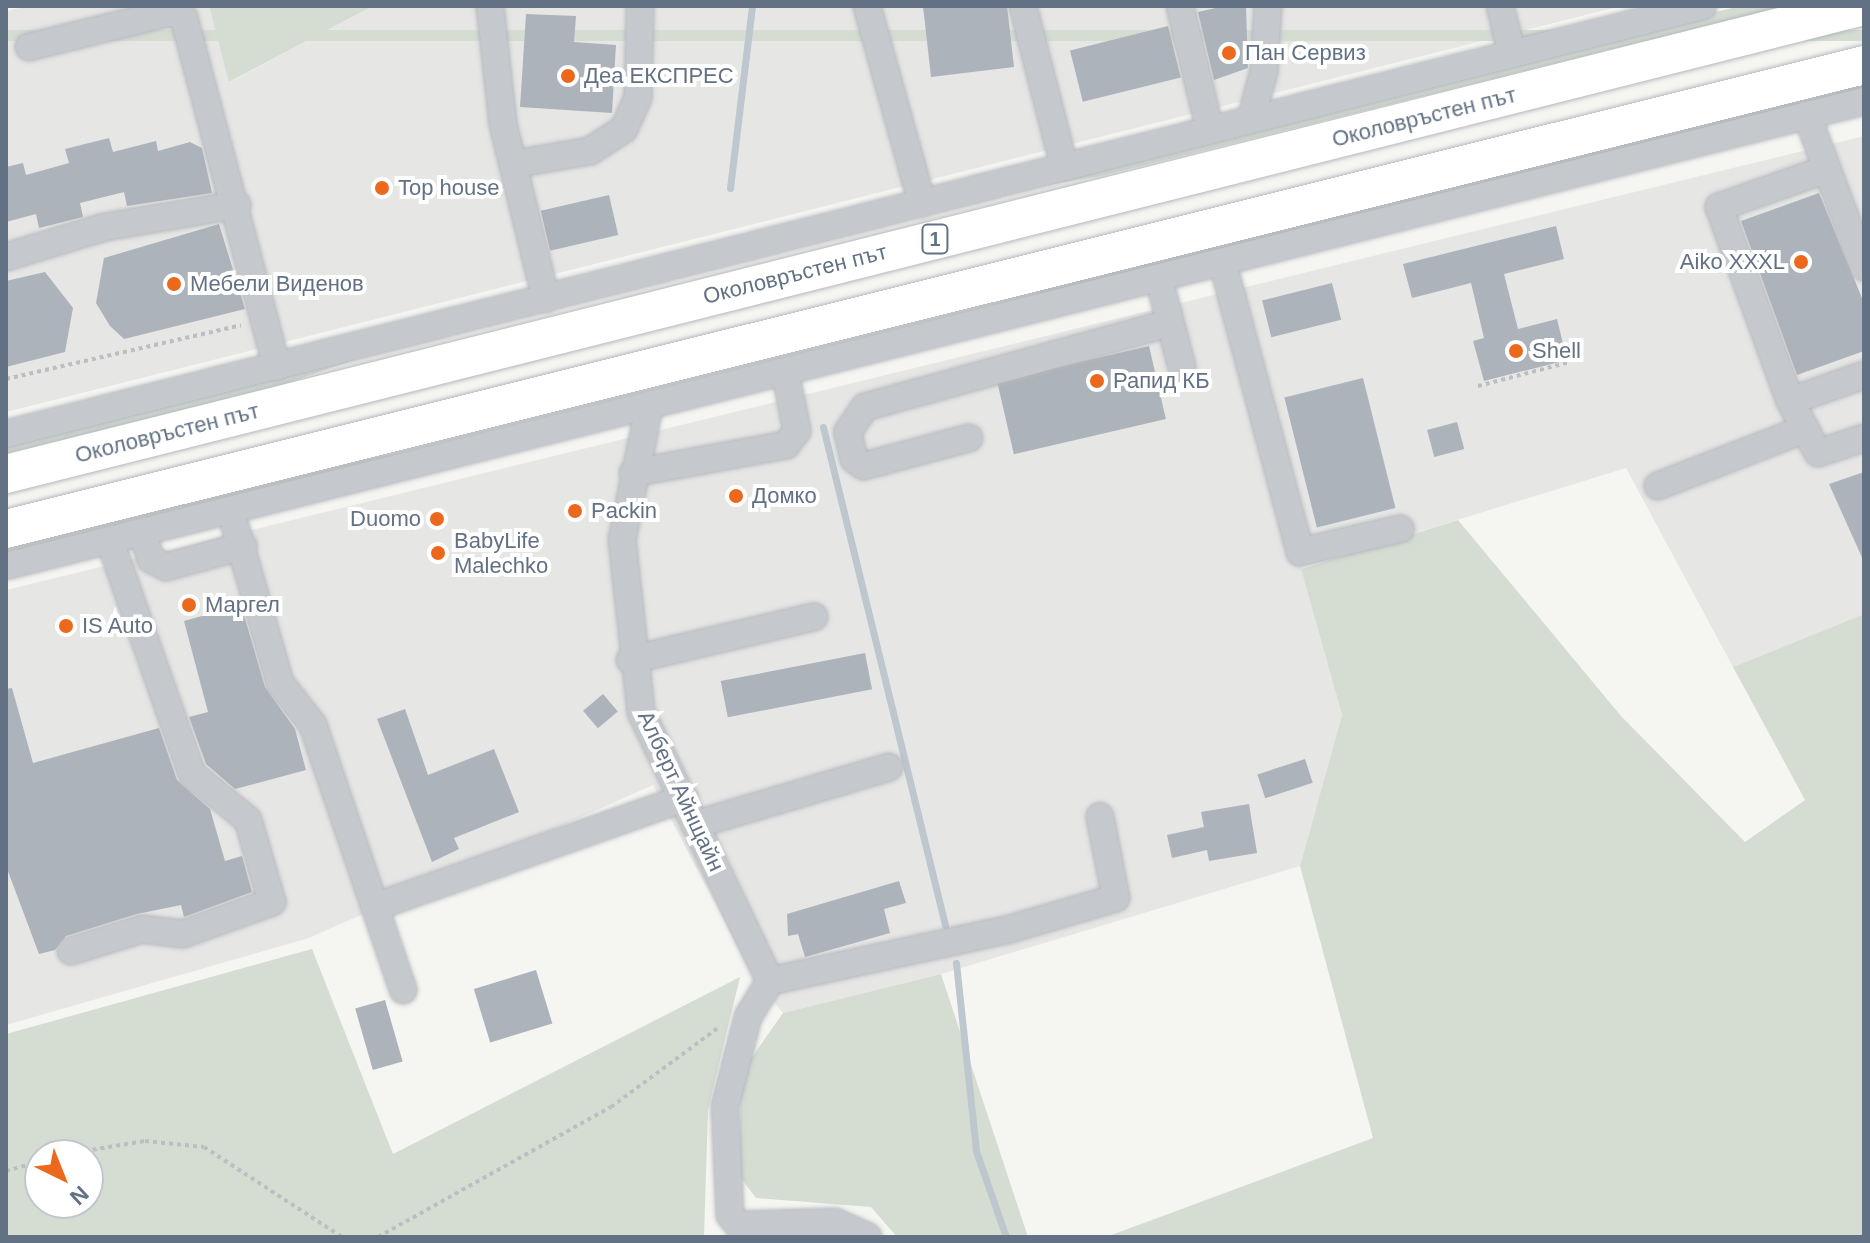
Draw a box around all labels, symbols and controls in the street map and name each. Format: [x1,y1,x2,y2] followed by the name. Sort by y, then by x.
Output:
[1245,40,1366,66] place label: Пан Сервиз
[1220,44,1238,62] marker: Пан Сервиз
[584,63,734,89] place label: Деа ЕКСПРЕС
[559,67,577,85] marker: Деа ЕКСПРЕС
[1329,81,1519,153] street label: Околовръстен път
[398,175,500,201] place label: Top house
[373,179,391,197] marker: Top house
[921,223,949,255] road number: 1
[700,238,890,310] street label: Околовръстен път
[1680,249,1785,275] place label: Aiko XXXL
[1792,253,1810,271] marker: Aiko XXXL
[190,271,364,297] place label: Мебели Виденов
[165,275,183,293] marker: Мебели Виденов
[1532,338,1581,364] place label: Shell
[1507,342,1525,360] marker: Shell
[1113,368,1210,394] place label: Рапид КБ
[1088,372,1106,390] marker: Рапид КБ
[72,397,262,469] street label: Околовръстен път
[752,483,817,509] place label: Домко
[727,487,745,505] marker: Домко
[591,498,657,524] place label: Packin
[566,502,584,520] marker: Packin
[350,506,421,532] place label: Duomo
[428,510,446,528] marker: Duomo
[454,527,548,578] place label: BabyLife Malechko
[429,544,447,562] marker: BabyLife Malechko
[205,592,280,618] place label: Маргел
[180,596,198,614] marker: Маргел
[82,613,154,639] place label: IS Auto
[57,617,75,635] marker: IS Auto
[632,707,730,875] street label: Алберт Айнщайн
[24,1139,104,1219] north arrow
[65,1181,94,1210] text: N

